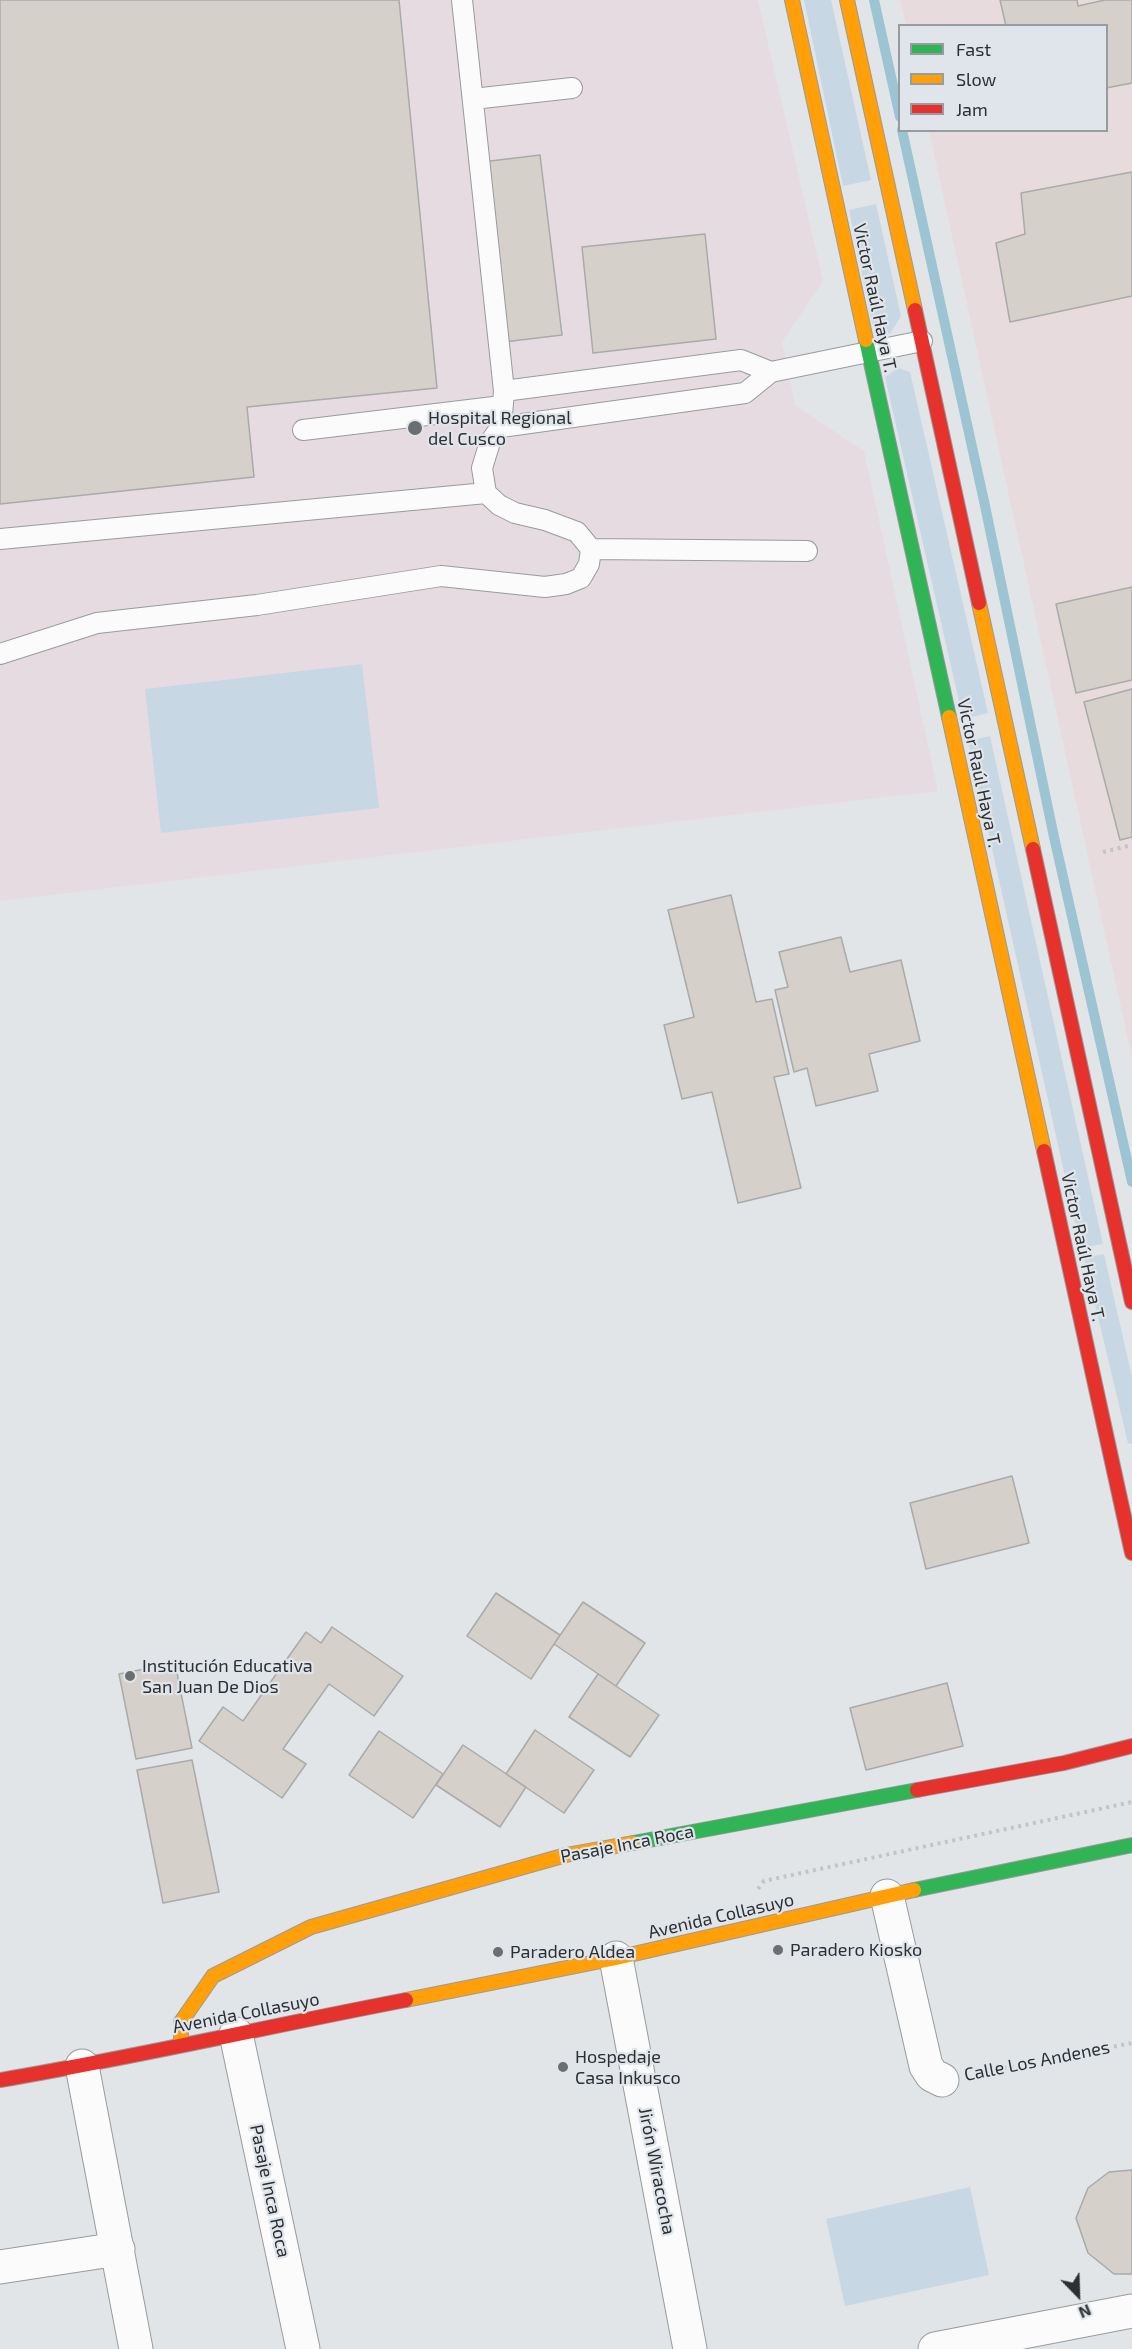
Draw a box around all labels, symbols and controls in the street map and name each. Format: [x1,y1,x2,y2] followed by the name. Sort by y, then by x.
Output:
[898,24,1108,132] legend
[956,38,991,60] text: Fast
[956,68,996,90] text: Slow
[956,98,988,120] text: Jam
[849,221,901,375] street label: Victor Raúl Haya T.
[428,407,572,450] place label: Hospital Regional del Cusco
[406,419,424,437] marker: Hospital Regional del Cusco
[953,696,1005,850] street label: Victor Raúl Haya T.
[1057,1170,1109,1324] street label: Victor Raúl Haya T.
[142,1655,313,1698] place label: Institución Educativa San Juan De Dios
[123,1669,137,1683] marker: Institución Educativa San Juan De Dios
[558,1820,696,1868] street label: Pasaje Inca Roca
[646,1889,796,1943] street label: Avenida Collasuyo
[790,1939,922,1961] place label: Paradero Kiosko
[510,1941,635,1963] place label: Paradero Aldea
[771,1943,785,1957] marker: Paradero Kiosko
[491,1945,505,1959] marker: Paradero Aldea
[171,1988,321,2038] street label: Avenida Collasuyo
[962,2036,1112,2086] street label: Calle Los Andenes
[575,2046,681,2088] place label: Hospedaje Casa Inkusco
[556,2060,570,2074] marker: Hospedaje Casa Inkusco
[634,2106,680,2236] street label: Jirón Wiracocha
[245,2123,295,2259] street label: Pasaje Inca Roca
[1048,2265,1108,2325] north arrow
[1076,2301,1094,2323] text: N

